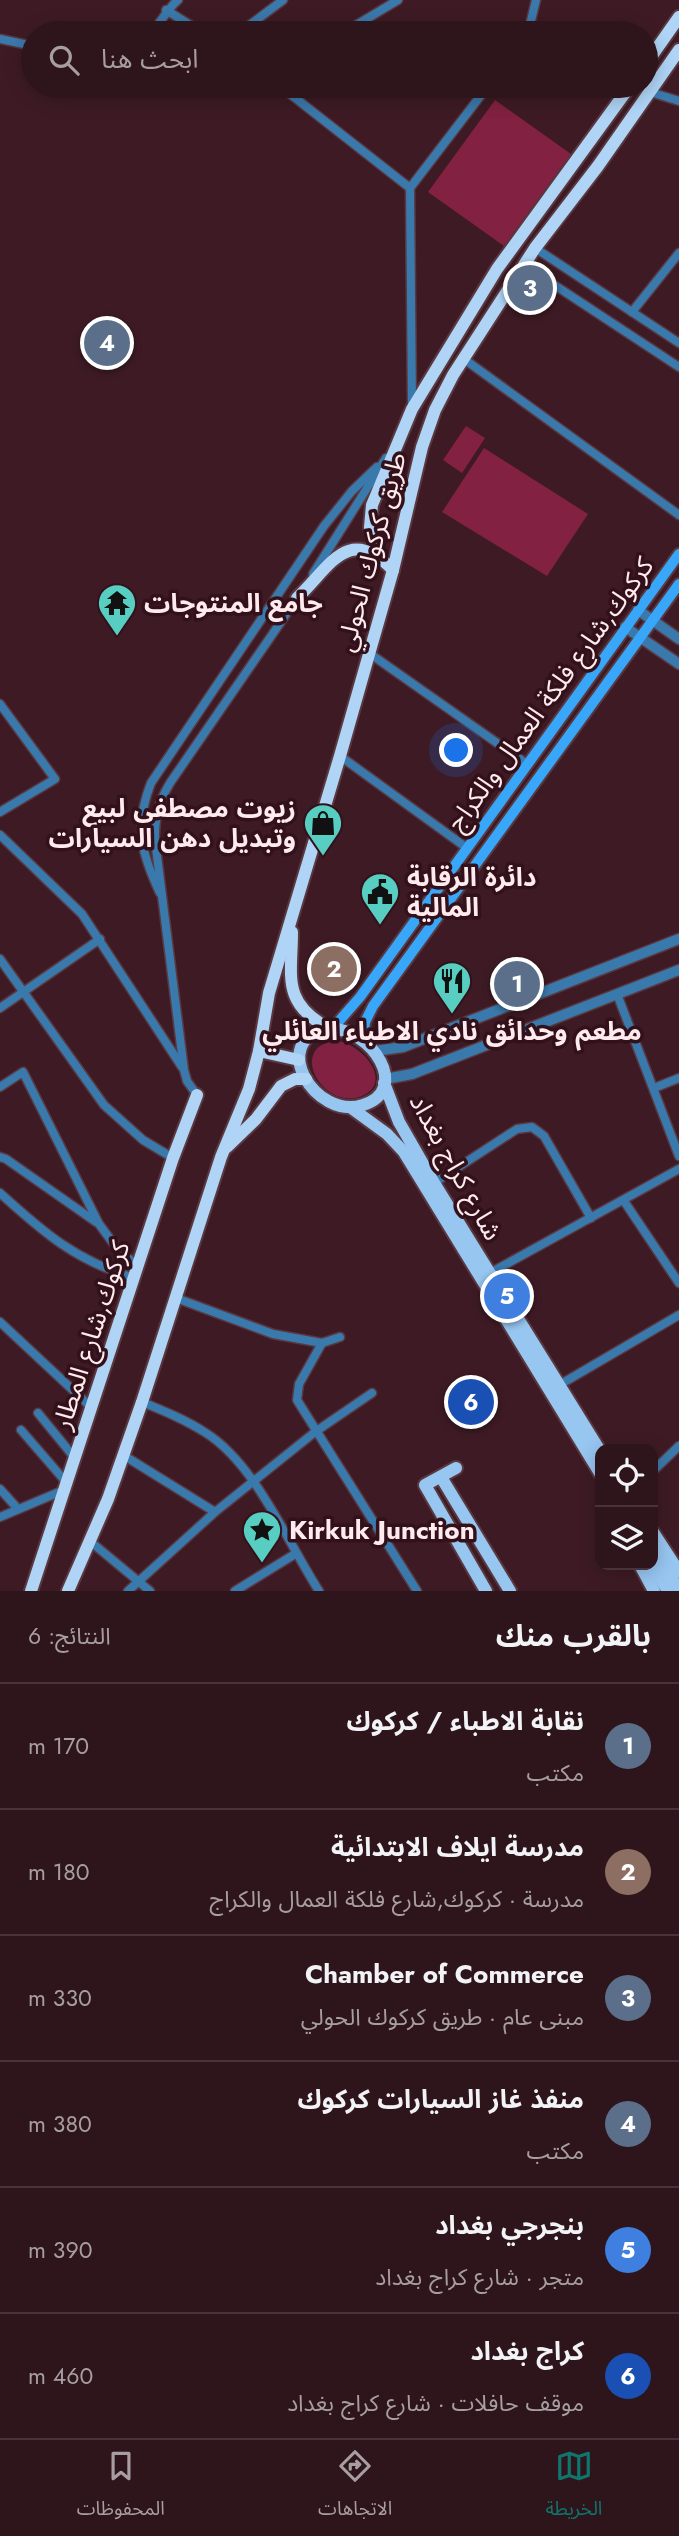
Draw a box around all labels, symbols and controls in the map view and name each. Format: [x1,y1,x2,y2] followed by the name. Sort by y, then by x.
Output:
[21,21,658,98] search box
[101,40,198,78] text: ابحث هنا
[45,41,83,79] icon: search
[507,262,553,314] pin: 3
[84,317,130,369] pin: 4
[326,448,417,656] street label: طريق كركوك الحولي
[437,549,663,839] street label: كركوك,شارع فلكة العمال والكراج
[96,582,138,637] temple icon: جامع المنتوجات
[144,584,323,622] place label: جامع المنتوجات
[439,733,473,767] your location
[48,789,296,857] place label: زيوت مصطفى لبيع وتبديل دهن السيارات
[302,802,344,857] shop icon: زيوت مصطفى لبيع وتبديل دهن السيارات
[407,858,536,926] place label: دائرة الرقابة المالية
[359,871,401,926] public building icon: دائرة الرقابة المالية
[311,943,357,995] pin: 2
[494,958,540,1010] pin: 1
[431,960,473,1015] restaurant icon: مطعم وحدائق نادي الاطباء العائلي
[262,1012,642,1052] place label: مطعم وحدائق نادي الاطباء العائلي
[400,1087,512,1247] street label: شارع كراج بغداد
[42,1236,139,1435] street label: كركوك,شارع المطار
[484,1270,530,1322] pin: 5
[448,1376,494,1428] pin: 6
[595,1444,658,1570] map controls
[595,1444,658,1507] button: locate
[595,1507,658,1570] button: layers
[241,1509,283,1564] place icon: Kirkuk Junction
[289,1511,475,1549] place label: Kirkuk Junction
[496,1614,651,1657] text: بالقرب منك
[28,1619,111,1653] text: النتائج: 6
[347,1702,584,1740] text: نقابة الاطباء / كركوك
[28,1729,89,1763] text: 170 m
[622,1729,634,1763] text: 1
[527,1756,584,1790] text: مكتب
[331,1828,584,1866] text: مدرسة ايلاف الابتدائية
[28,1855,90,1889] text: 180 m
[620,1855,636,1889] text: 2
[210,1882,584,1916] text: مدرسة · كركوك,شارع فلكة العمال والكراج
[305,1955,584,1993] text: Chamber of Commerce
[28,1981,92,2015] text: 330 m
[621,1981,635,2015] text: 3
[301,2000,584,2034] text: مبنى عام · طريق كركوك الحولي
[297,2080,584,2118] text: منفذ غاز السيارات كركوك
[28,2107,92,2141] text: 380 m
[620,2107,636,2141] text: 4
[527,2134,584,2168] text: مكتب
[435,2206,584,2244] text: بنجرجي بغداد
[28,2233,92,2267] text: 390 m
[621,2233,635,2267] text: 5
[375,2260,584,2294] text: متجر · شارع كراج بغداد
[470,2332,584,2370] text: كراج بغداد
[28,2359,93,2393] text: 460 m
[620,2359,636,2393] text: 6
[287,2386,584,2420] text: موقف حافلات · شارع كراج بغداد
[77,2447,165,2529] tab: المحفوظات
[318,2447,392,2529] tab: الاتجاهات
[545,2447,602,2529] tab: الخريطة

